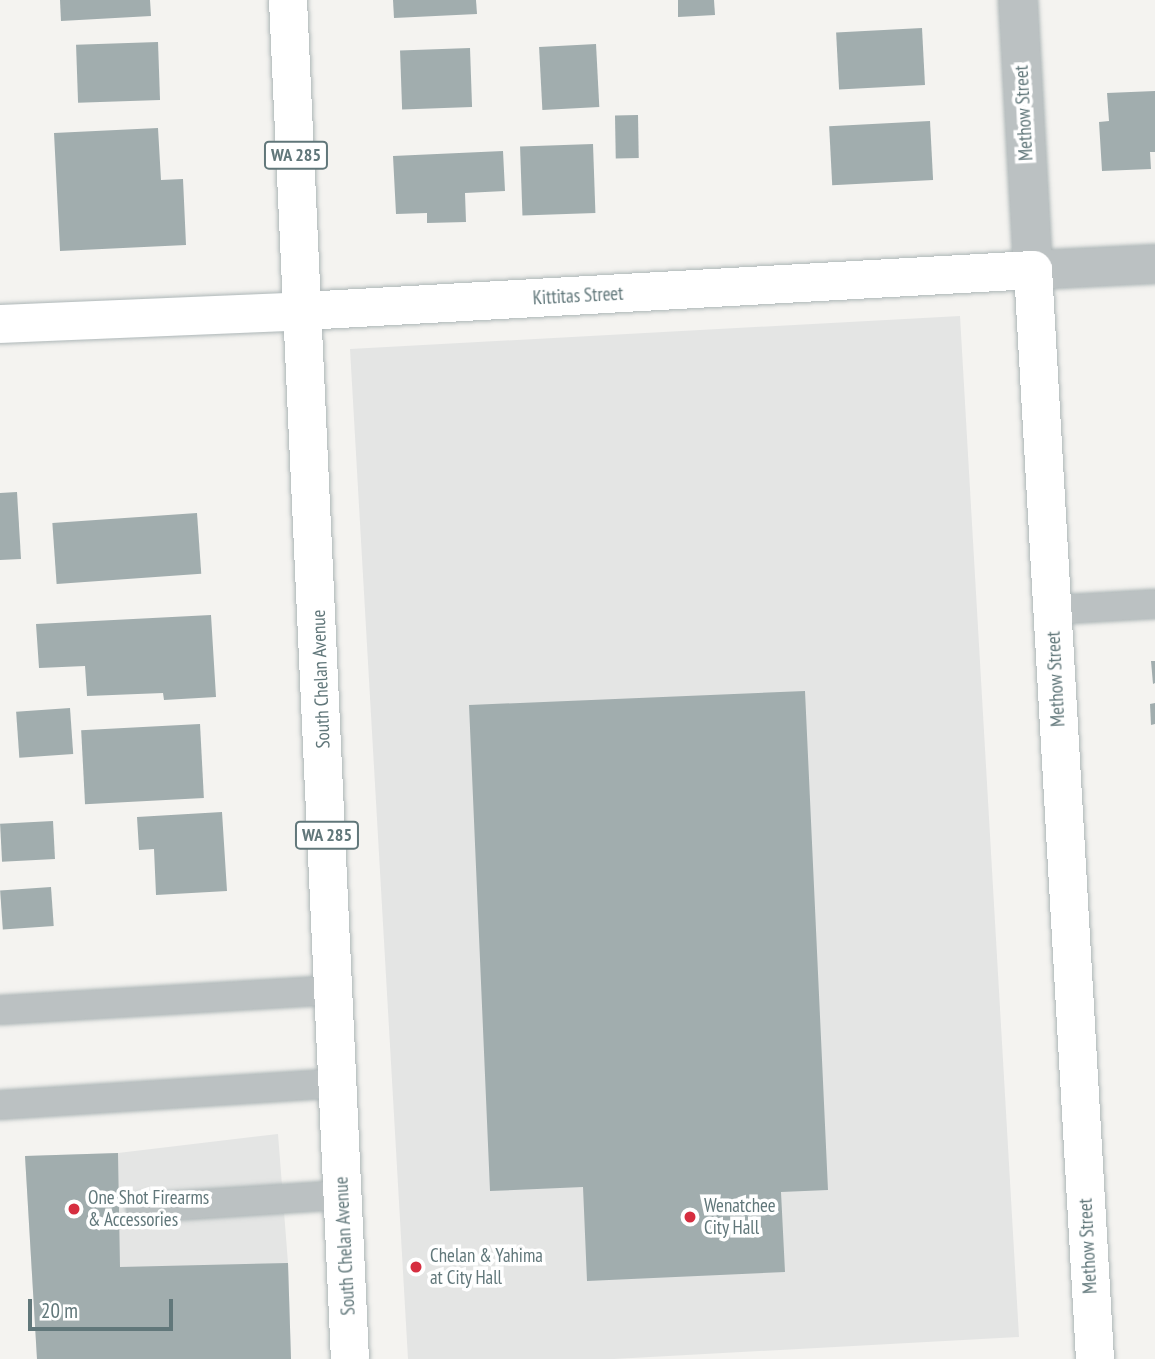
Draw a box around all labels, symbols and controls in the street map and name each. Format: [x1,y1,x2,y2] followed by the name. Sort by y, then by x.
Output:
[1010,64,1038,162] street label: Methow Street
[263,140,329,170] road number: WA 285
[532,282,624,310] street label: Kittitas Street
[307,609,335,749] street label: South Chelan Avenue
[1042,630,1070,728] street label: Methow Street
[294,820,360,850] road number: WA 285
[330,1176,360,1316] street label: South Chelan Avenue
[88,1187,209,1231] place label: One Shot Firearms & Accessories
[704,1195,776,1239] place label: Wenatchee City Hall
[1074,1197,1102,1295] street label: Methow Street
[66,1201,82,1217] marker: One Shot Firearms & Accessories
[682,1209,698,1225] marker: Wenatchee City Hall
[430,1245,543,1289] place label: Chelan & Yahima at City Hall
[408,1259,424,1275] marker: Chelan & Yahima at City Hall
[32,1286,177,1330] scale bar
[41,1297,78,1324] text: 20 m

